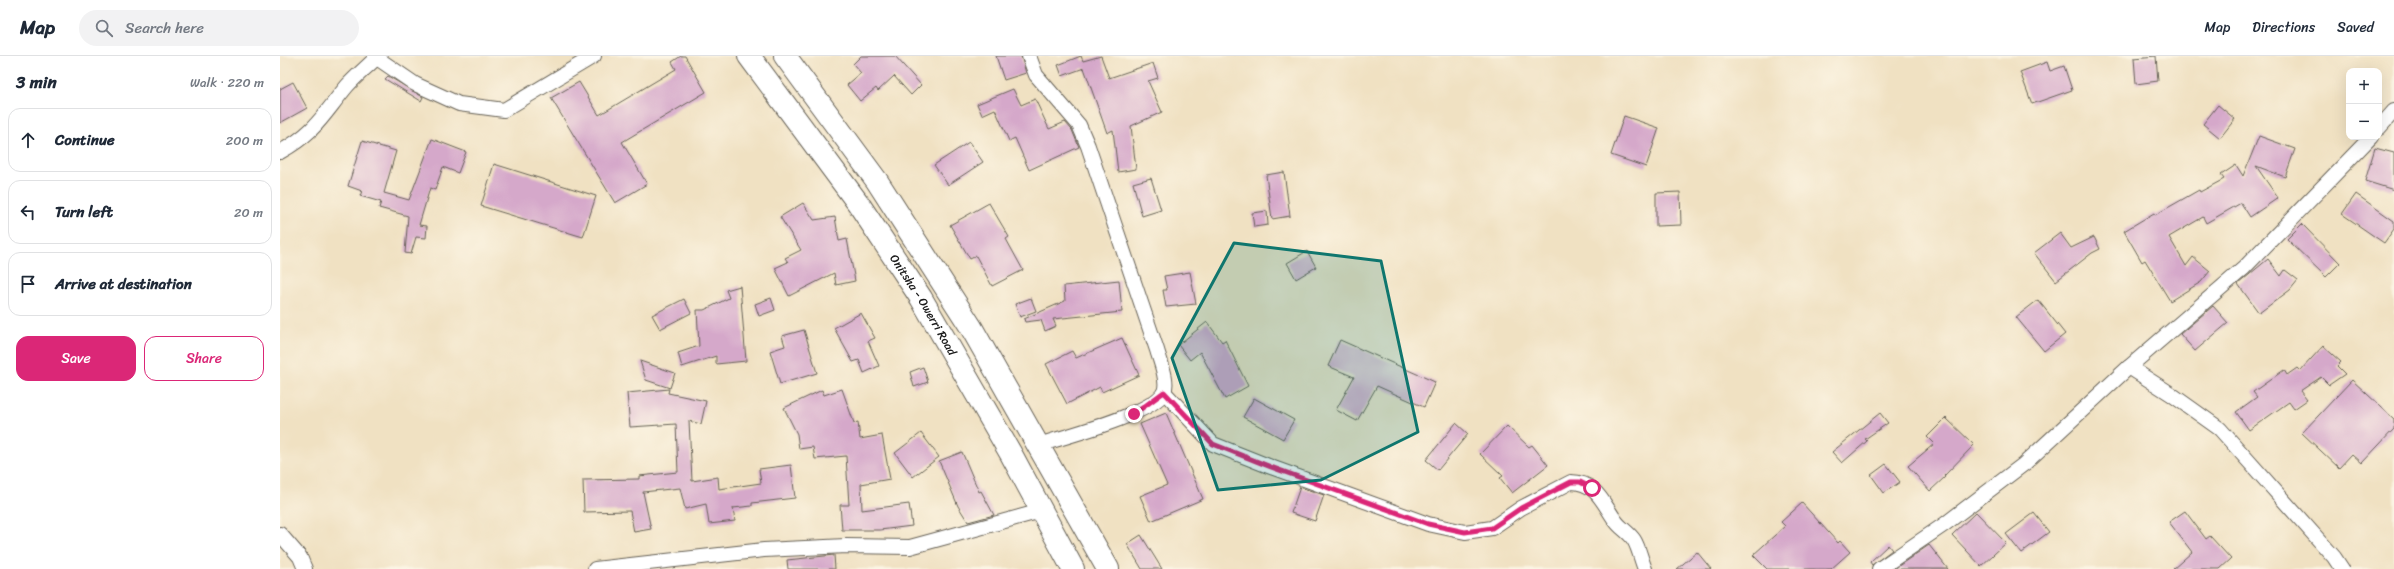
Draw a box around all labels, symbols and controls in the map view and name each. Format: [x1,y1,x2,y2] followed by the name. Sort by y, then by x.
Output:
[79,10,359,46] search box
[20,11,55,44] text: Map
[125,15,204,41] text: Search here
[2204,15,2230,40] text: Map
[2252,15,2315,40] text: Directions
[2337,15,2374,40] text: Saved
[93,17,115,39] icon: search
[16,67,57,97] text: 3 min
[2346,68,2382,140] map controls
[2346,68,2382,104] button: +
[190,71,264,94] text: Walk · 220 m
[2346,104,2382,140] button: −
[55,127,115,153] text: Continue
[17,129,39,151] icon: ahead
[226,129,263,152] text: 200 m
[55,199,113,225] text: Turn left
[17,201,39,223] icon: left
[234,201,263,224] text: 20 m
[884,250,963,360] street label: Onitsha - Owerri Road
[55,271,192,297] text: Arrive at destination
[17,273,39,295] icon: arrive
[16,336,136,381] button: Save
[144,336,264,381] button: Share
[1125,405,1143,423] route end
[1583,479,1601,497] route start

